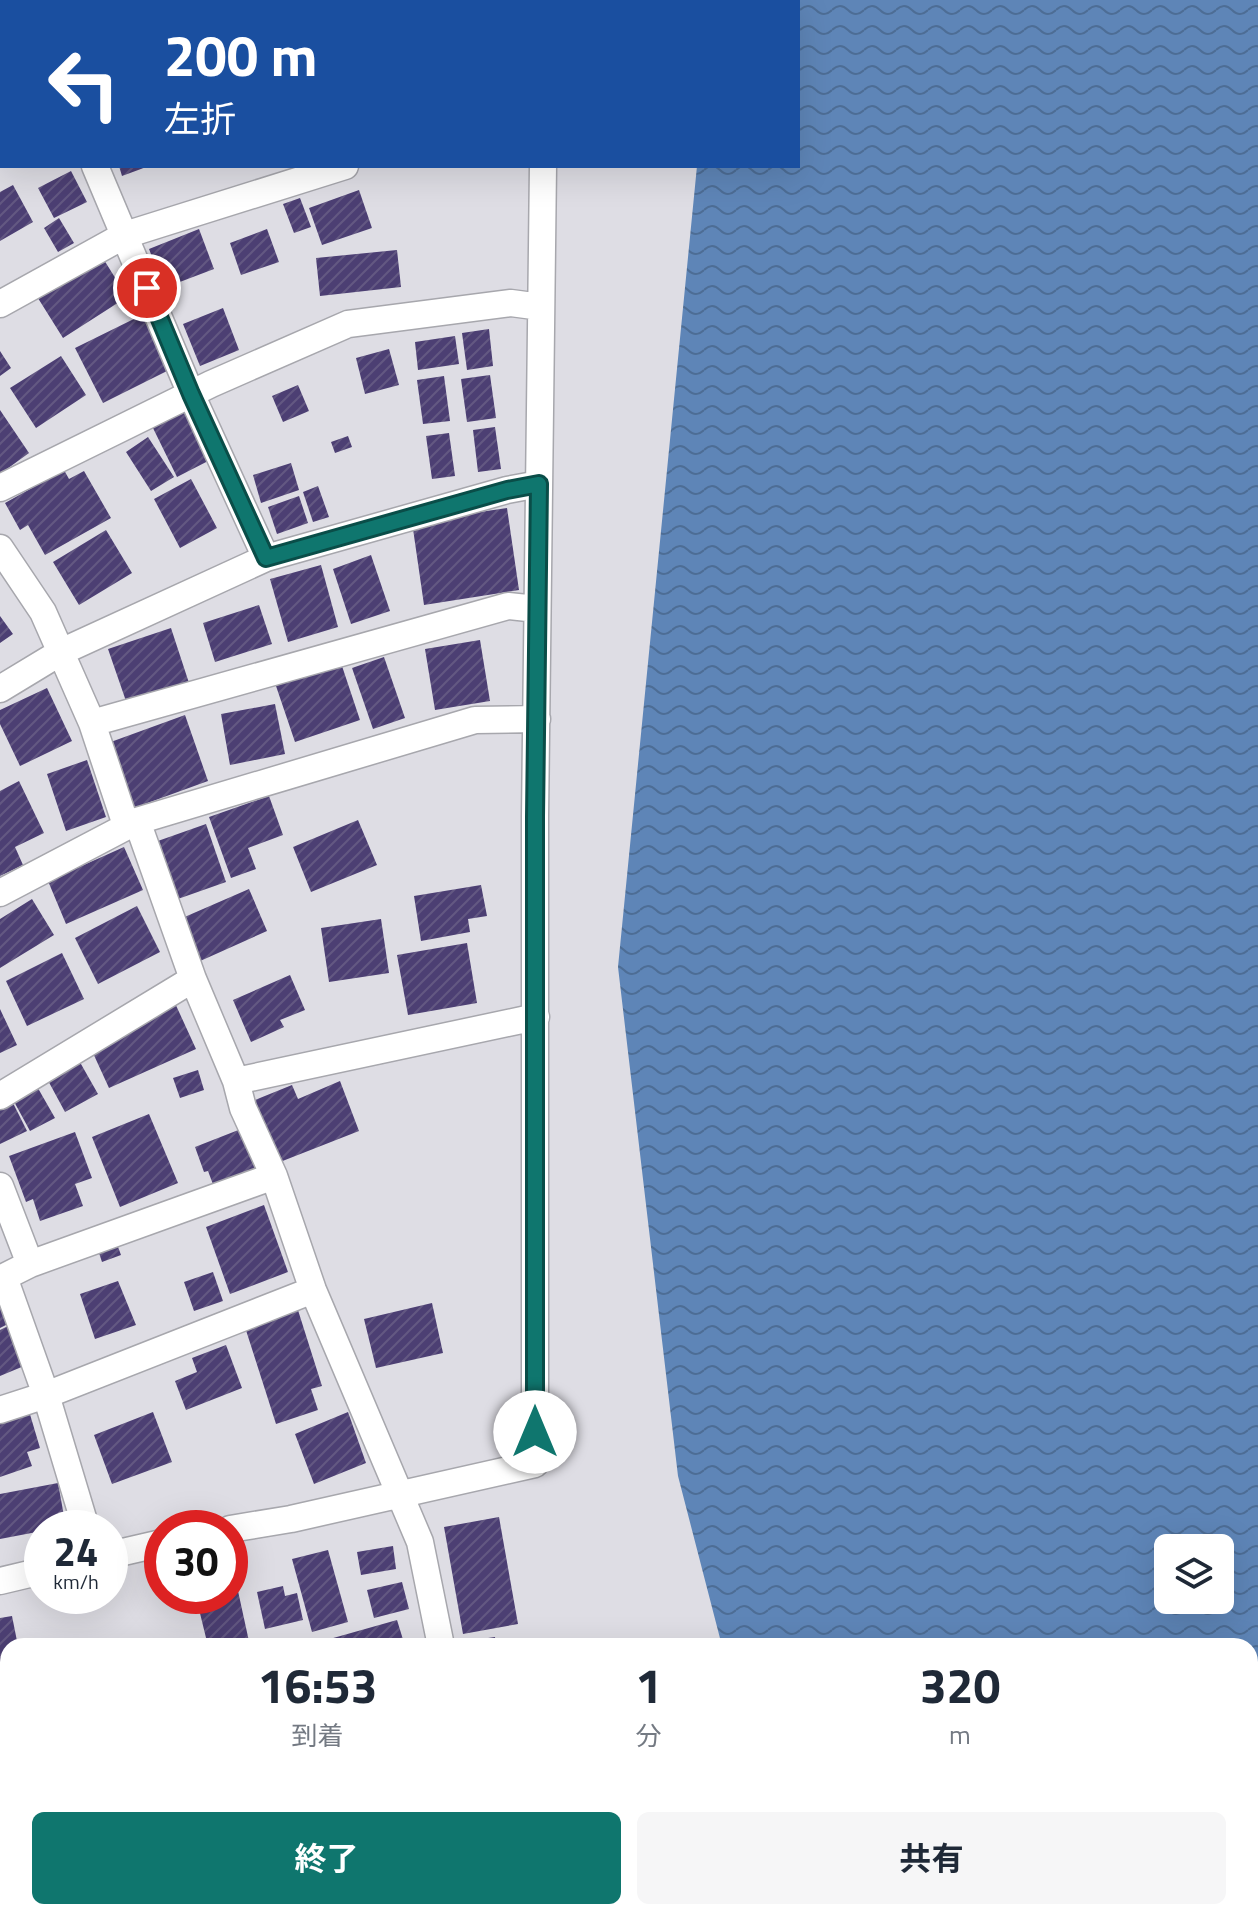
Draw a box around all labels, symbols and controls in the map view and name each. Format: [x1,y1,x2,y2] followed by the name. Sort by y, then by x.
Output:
[164,13,317,98] text: 200 m
[32,32,136,136] icon: left
[164,91,236,146] text: 左折
[113,254,181,322] pin
[125,266,169,310] icon: arrive
[493,1390,577,1474] position arrow
[144,1510,248,1614] speed limit sign: 30
[54,1521,98,1582] text: 24
[1154,1534,1234,1614] map controls
[1154,1534,1234,1614] button: layers
[53,1566,99,1597] text: km/h
[258,1649,377,1722] text: 16:53
[635,1649,662,1722] text: 1
[920,1649,1000,1722] text: 320
[949,1715,971,1754] text: m
[292,1716,344,1755] text: 到着
[636,1716,662,1755] text: 分
[32,1812,621,1904] button: 終了
[637,1812,1226,1904] button: 共有

